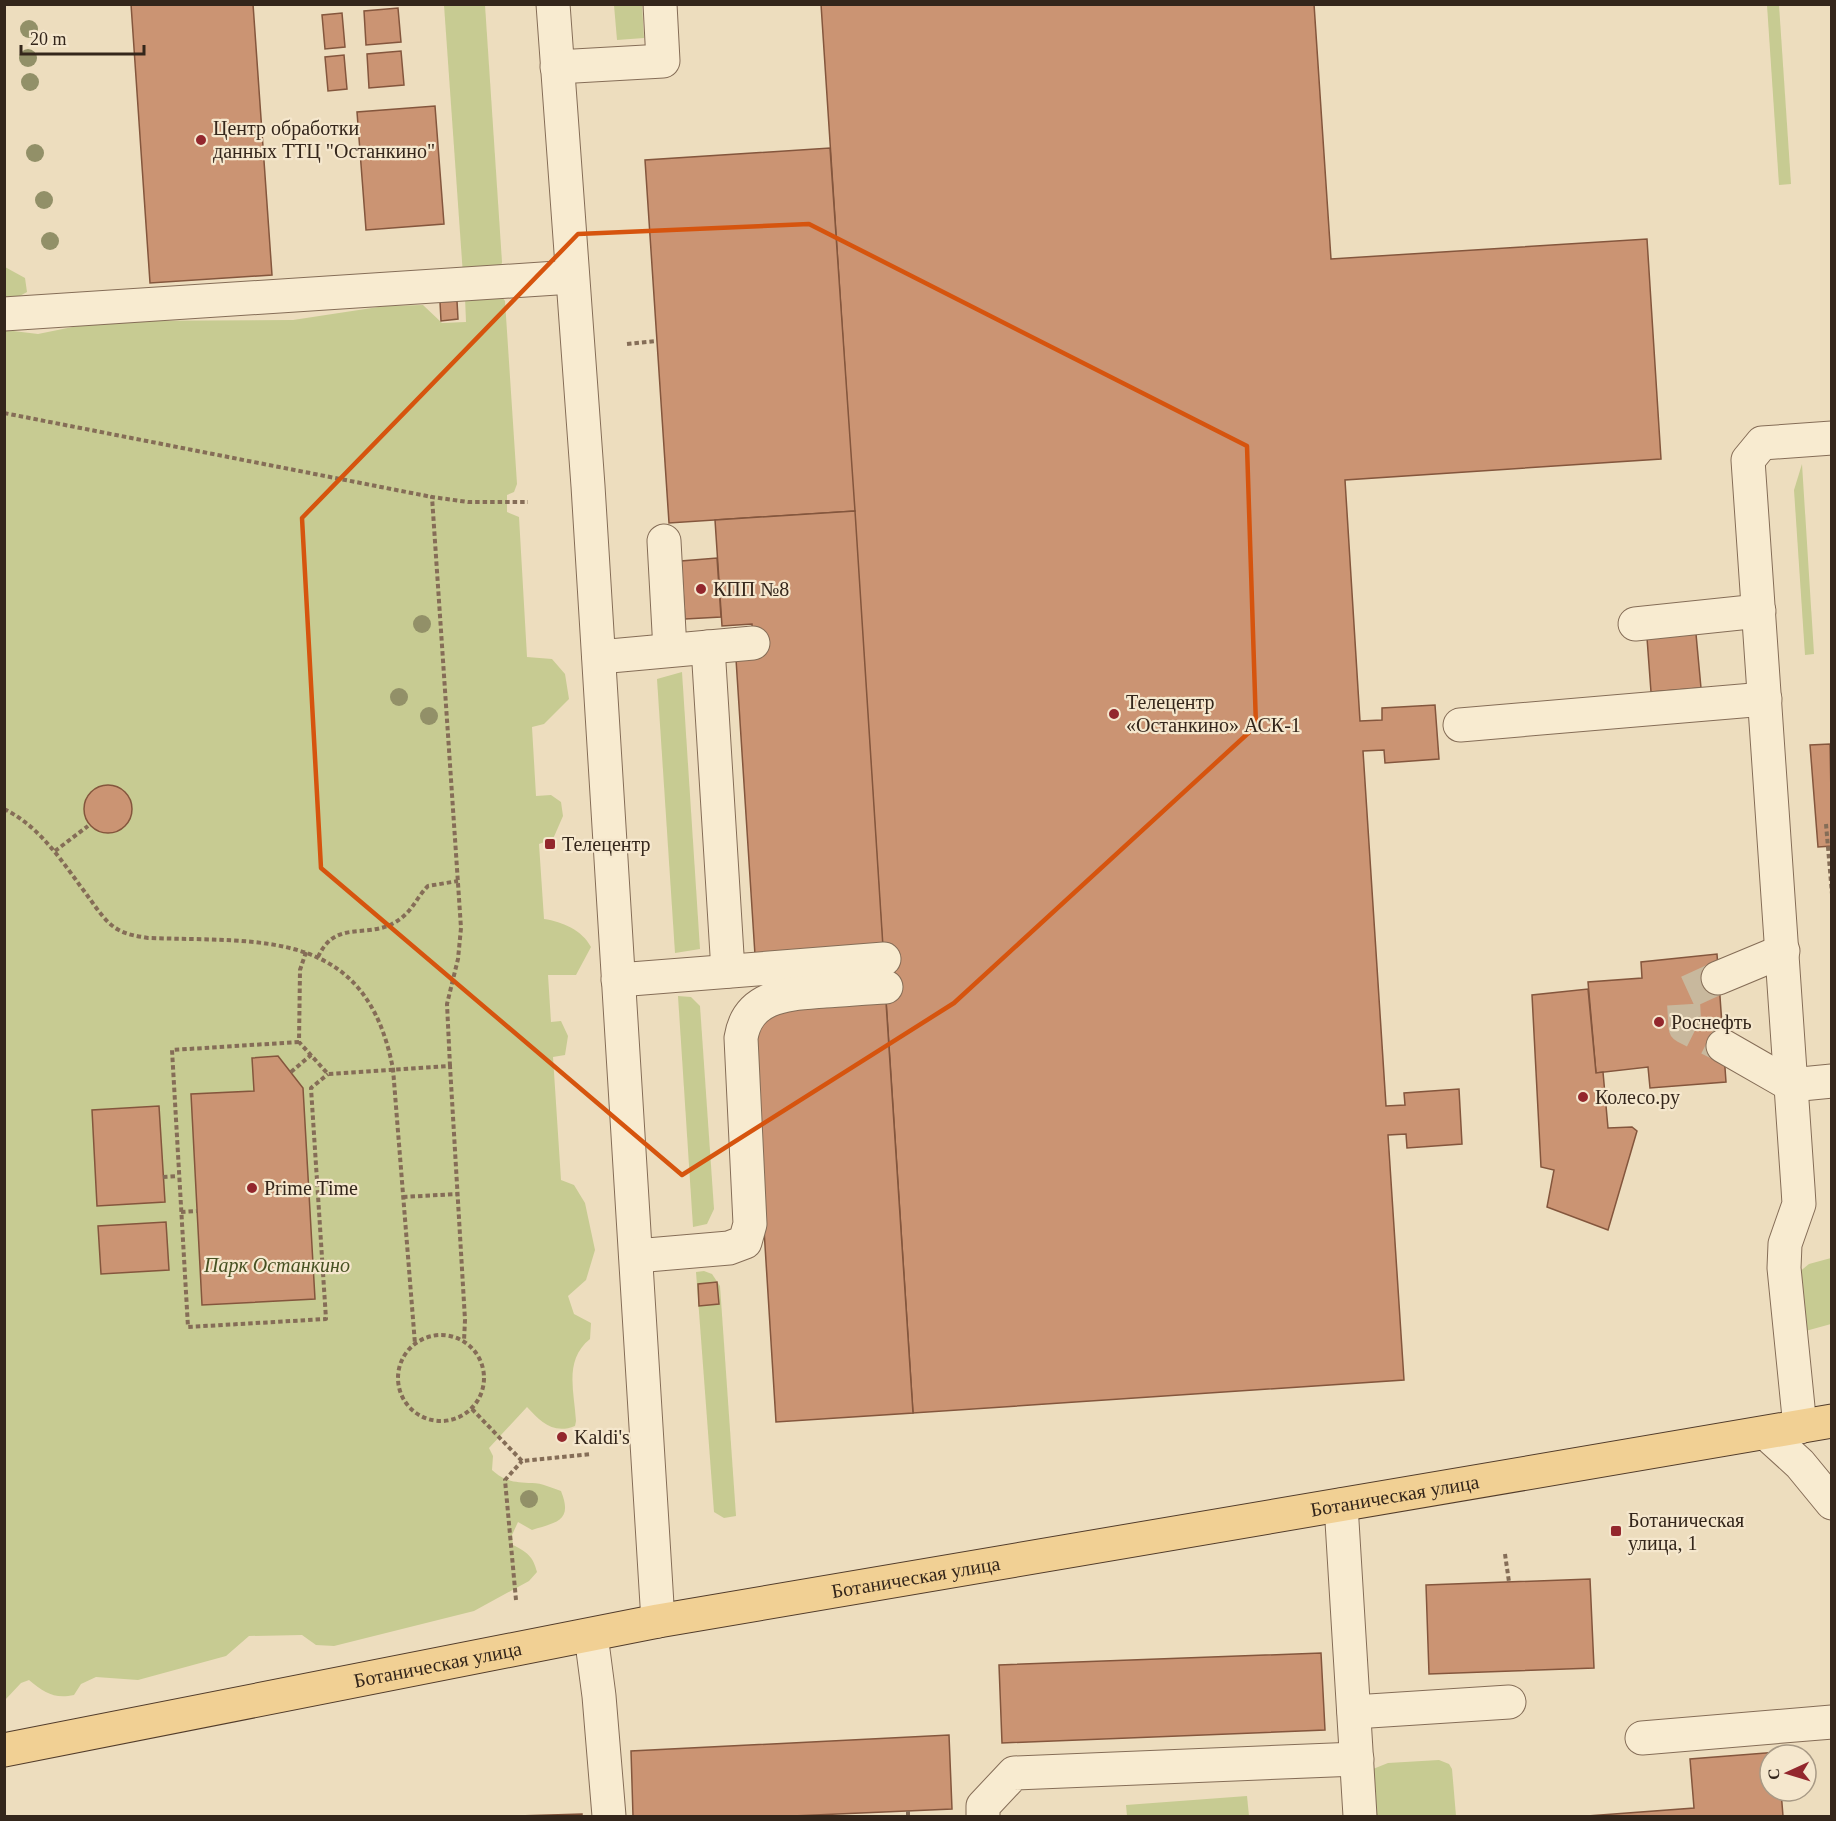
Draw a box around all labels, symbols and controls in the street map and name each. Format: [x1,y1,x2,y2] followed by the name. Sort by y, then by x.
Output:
[21,18,144,56] scale bar
[30,29,67,49] text: 20 m
[213,117,435,163] place label: Центр обработки данных ТТЦ "Останкино"
[194,133,208,147] marker: Центр обработки данных ТТЦ "Останкино"
[713,578,789,600] place label: КПП №8
[694,582,708,596] marker: КПП №8
[1126,691,1301,736] place label: Телецентр «Останкино» АСК-1
[1107,707,1121,721] marker: Телецентр «Останкино» АСК-1
[562,833,650,856] place label: Телецентр
[543,837,557,851] marker: Телецентр
[1671,1011,1752,1034] place label: Роснефть
[1652,1015,1666,1029] marker: Роснефть
[1595,1086,1680,1109] place label: Колесо.ру
[1576,1090,1590,1104] marker: Колесо.ру
[264,1177,358,1199] place label: Prime Time
[245,1181,259,1195] marker: Prime Time
[203,1254,350,1277] park label: Парк Останкино
[574,1426,630,1448] place label: Kaldi's
[555,1430,569,1444] marker: Kaldi's
[1309,1470,1481,1521] street label: Ботаническая улица
[1628,1509,1744,1555] place label: Ботаническая улица, 1
[1609,1524,1623,1538] marker: Ботаническая улица, 1
[830,1552,1002,1602] street label: Ботаническая улица
[352,1637,524,1692] street label: Ботаническая улица
[1758,1743,1818,1803] north arrow
[1765,1768,1782,1780] text: С

